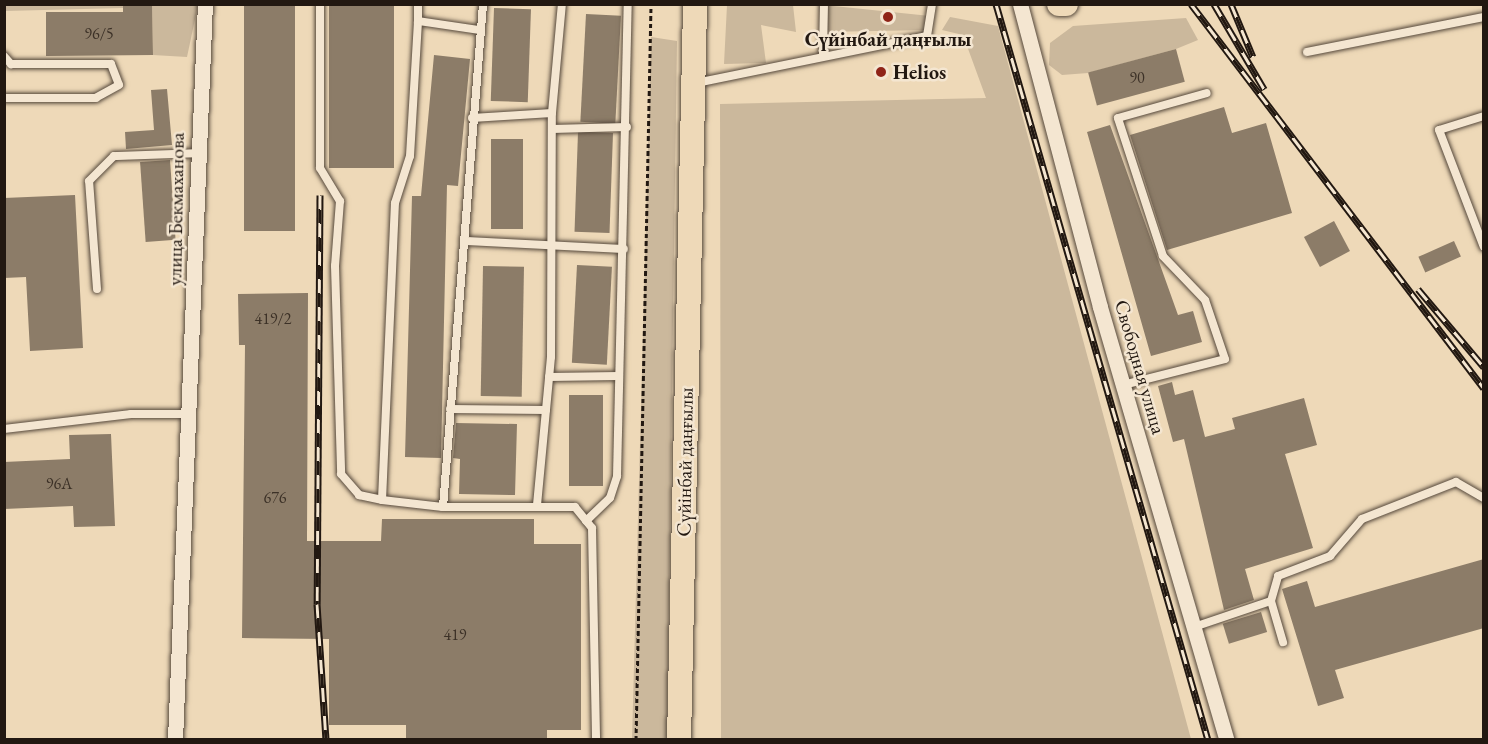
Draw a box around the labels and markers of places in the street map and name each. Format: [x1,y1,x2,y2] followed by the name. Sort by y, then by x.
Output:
[881,10,895,24] marker: Сүйінбай даңғылы
[805,27,971,51] place label: Сүйінбай даңғылы
[893,60,946,84] place label: Helios
[874,65,888,79] marker: Helios

